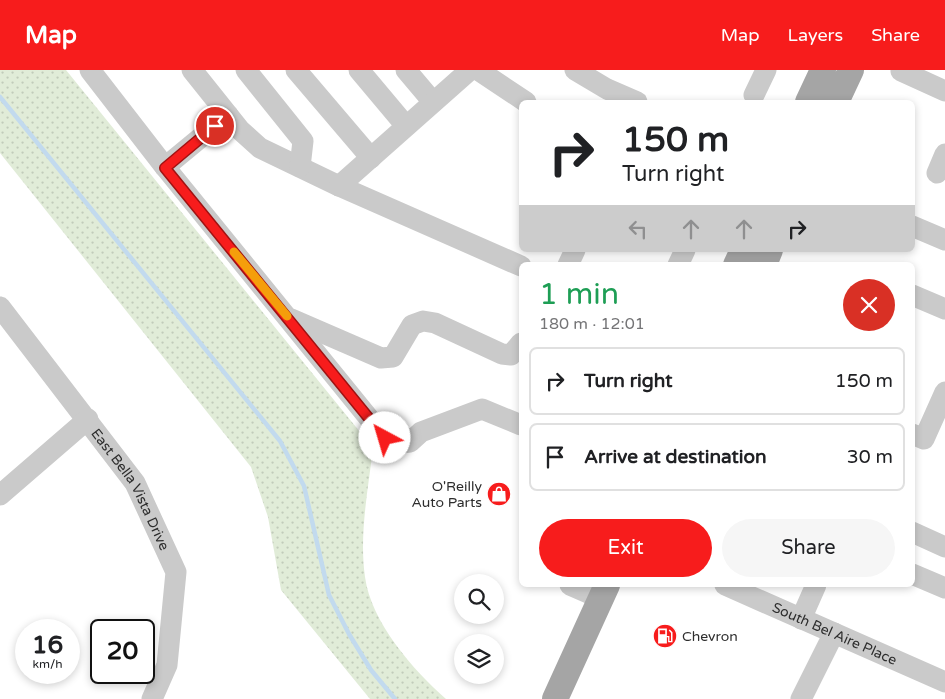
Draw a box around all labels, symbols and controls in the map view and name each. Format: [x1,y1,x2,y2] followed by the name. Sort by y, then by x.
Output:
[25,21,77,50] text: Map
[721,24,760,46] text: Map
[788,24,843,46] text: Layers
[871,24,920,46] text: Share
[194,105,236,147] pin
[201,112,229,140] icon: arrive
[622,119,729,161] text: 150 m
[539,120,604,185] icon: right
[622,161,724,187] text: Turn right
[624,215,652,243] icon: left
[677,215,705,243] icon: ahead
[730,215,758,243] icon: ahead
[783,215,811,243] icon: right
[539,276,619,313] text: 1 min
[843,279,895,331] button: close
[539,314,645,334] text: 180 m · 12:01
[541,367,569,395] icon: right
[584,370,672,392] text: Turn right
[835,370,893,392] text: 150 m
[358,411,410,463] position arrow
[88,425,173,553] street label: East Bella Vista Drive
[541,443,569,471] icon: arrive
[584,446,767,468] text: Arrive at destination
[847,446,893,468] text: 30 m
[411,478,482,511] place label: O'Reilly Auto Parts
[486,481,512,507] shop icon: O'Reilly Auto Parts
[539,519,712,577] button: Exit
[722,519,895,577] button: Share
[454,574,504,684] map controls
[454,574,504,624] button: search
[770,598,900,668] street label: South Bel Aire Place
[90,619,155,684] speed limit sign: 20
[652,623,678,649] fuel station icon: Chevron
[682,628,738,645] place label: Chevron
[32,630,63,660] text: 16
[454,634,504,684] button: layers
[32,657,63,671] text: km/h

